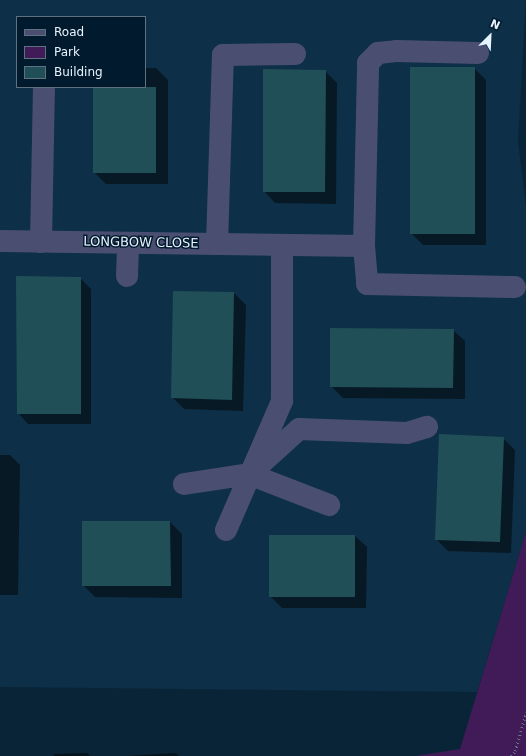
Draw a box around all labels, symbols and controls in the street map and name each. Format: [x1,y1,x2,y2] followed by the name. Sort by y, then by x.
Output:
[16,16,146,88] legend
[470,16,510,56] north arrow
[488,17,502,32] text: N
[54,25,84,39] text: Road
[54,45,80,59] text: Park
[54,65,103,79] text: Building
[83,234,199,252] street label: LONGBOW CLOSE

